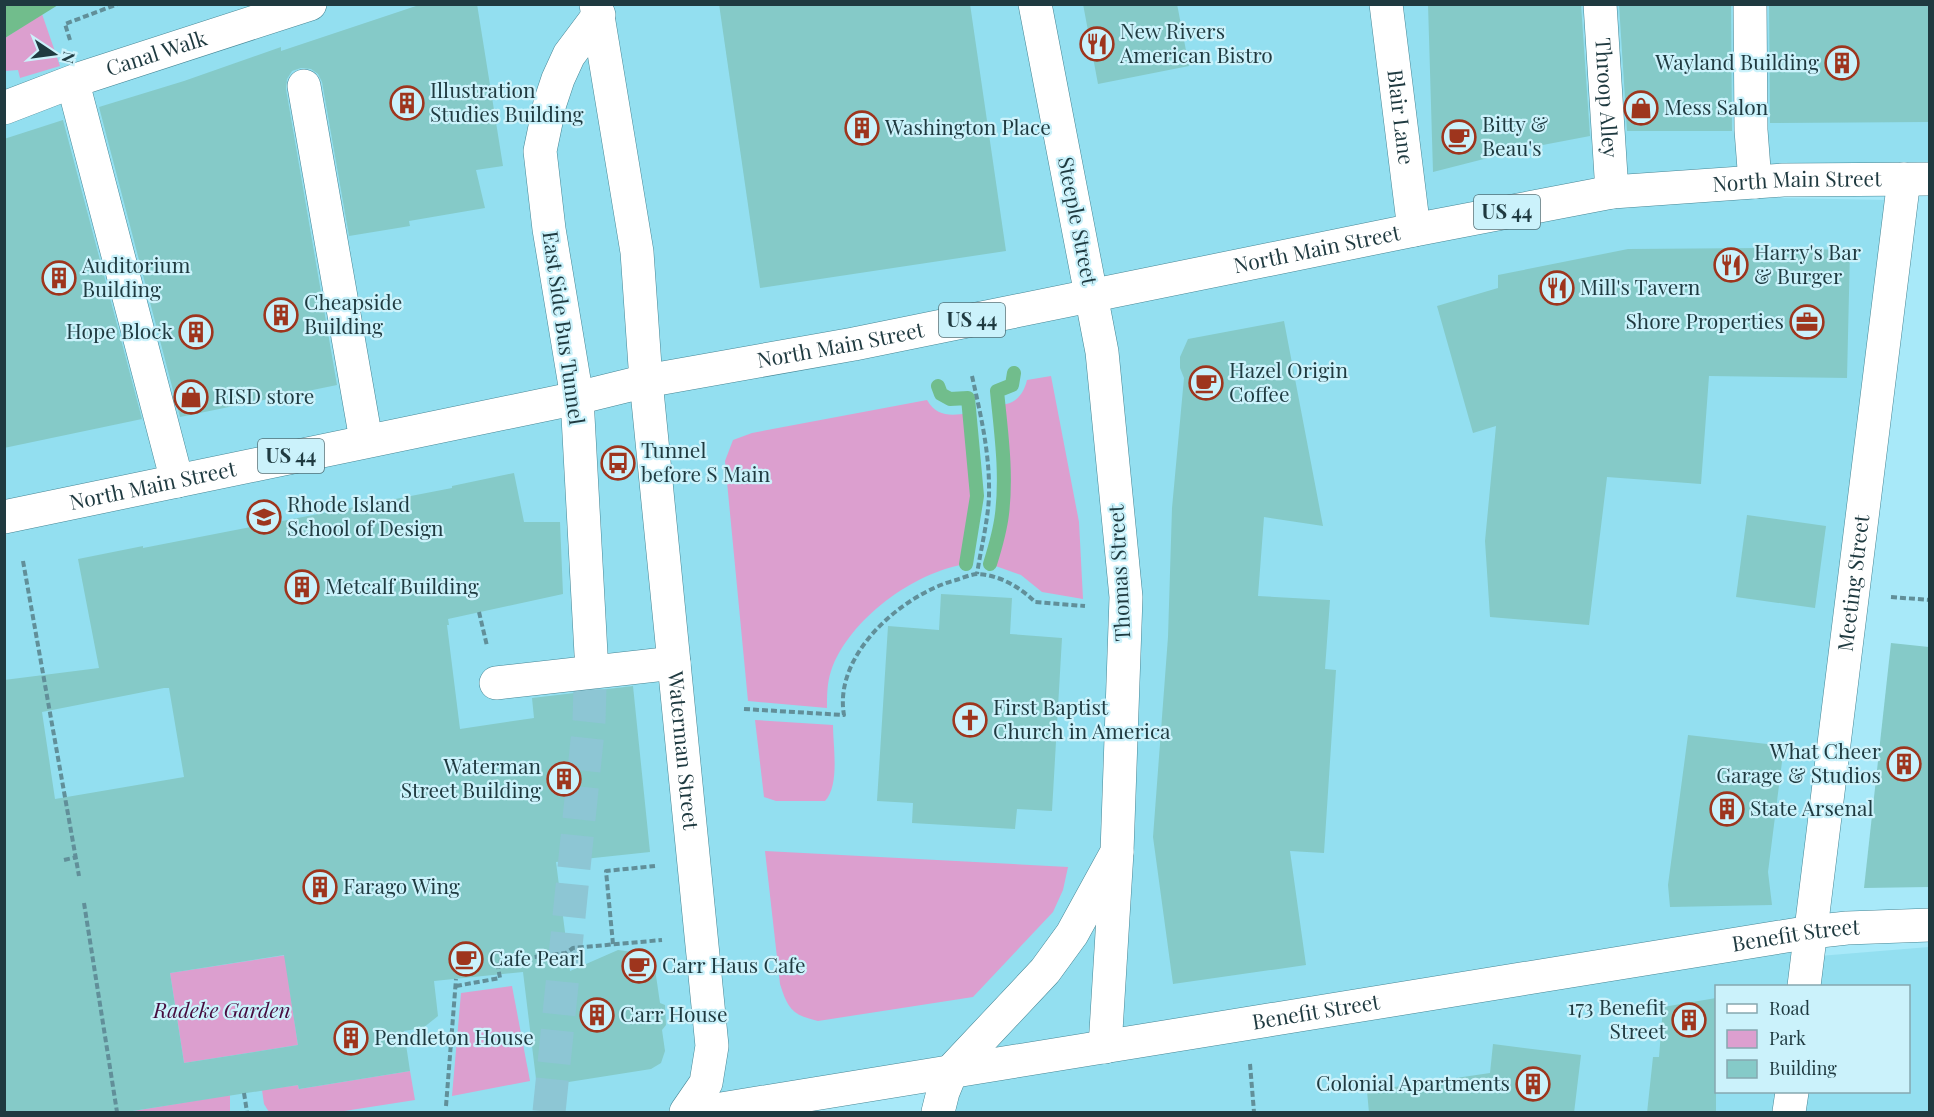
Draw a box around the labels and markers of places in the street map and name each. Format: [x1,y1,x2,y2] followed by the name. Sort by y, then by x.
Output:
[1119,16,1273,68] place label: New Rivers American Bistro
[1079,26,1115,62] restaurant icon: New Rivers American Bistro
[1824,45,1860,81] building icon: Wayland Building
[1654,47,1819,75] place label: Wayland Building
[430,75,584,127] place label: Illustration Studies Building
[389,85,425,121] building icon: Illustration Studies Building
[1623,90,1659,126] shop icon: Mess Salon
[1664,92,1769,120] place label: Mess Salon
[1482,109,1548,161] place label: Bitty & Beau's
[844,110,880,146] building icon: Washington Place
[884,112,1051,140] place label: Washington Place
[1441,119,1477,155] cafe icon: Bitty & Beau's
[1754,237,1862,289] place label: Harry's Bar & Burger
[1713,247,1749,283] restaurant icon: Harry's Bar & Burger
[81,250,191,302] place label: Auditorium Building
[41,260,77,296] building icon: Auditorium Building
[1539,270,1575,306] restaurant icon: Mill's Tavern
[1580,272,1701,300] place label: Mill's Tavern
[304,287,402,339] place label: Cheapside Building
[263,297,299,333] building icon: Cheapside Building
[1789,304,1825,340] office icon: Shore Properties
[1626,306,1784,334] place label: Shore Properties
[178,314,214,350] building icon: Hope Block
[66,316,173,344] place label: Hope Block
[1229,355,1348,407] place label: Hazel Origin Coffee
[1188,365,1224,401] cafe icon: Hazel Origin Coffee
[173,379,209,415] shop icon: RISD store
[214,381,314,409] place label: RISD store
[641,435,771,487] place label: Tunnel before S Main
[600,445,636,481] bus stop icon: Tunnel before S Main
[287,489,444,541] place label: Rhode Island School of Design
[246,499,282,535] school or university icon: Rhode Island School of Design
[284,569,320,605] building icon: Metcalf Building
[325,571,479,599] place label: Metcalf Building
[993,692,1171,744] place label: First Baptist Church in America
[952,702,988,738] church icon: First Baptist Church in America
[1716,736,1882,788] place label: What Cheer Garage & Studios
[1886,746,1922,782] building icon: What Cheer Garage & Studios
[401,751,541,803] place label: Waterman Street Building
[546,761,582,797] building icon: Waterman Street Building
[1709,791,1745,827] building icon: State Arsenal
[1750,793,1873,821] place label: State Arsenal
[302,869,338,905] building icon: Farago Wing
[343,871,460,899] place label: Farago Wing
[448,941,484,977] cafe icon: Cafe Pearl
[489,943,584,971] place label: Cafe Pearl
[621,948,657,984] cafe icon: Carr Haus Cafe
[662,950,806,978] place label: Carr Haus Cafe
[1568,992,1667,1044] place label: 173 Benefit Street
[579,997,615,1033] building icon: Carr House
[620,999,728,1027] place label: Carr House
[1671,1002,1707,1038] building icon: 173 Benefit Street
[333,1020,369,1056] building icon: Pendleton House
[374,1022,534,1050] place label: Pendleton House
[1515,1066,1551,1102] building icon: Colonial Apartments
[1316,1068,1510,1096] place label: Colonial Apartments

